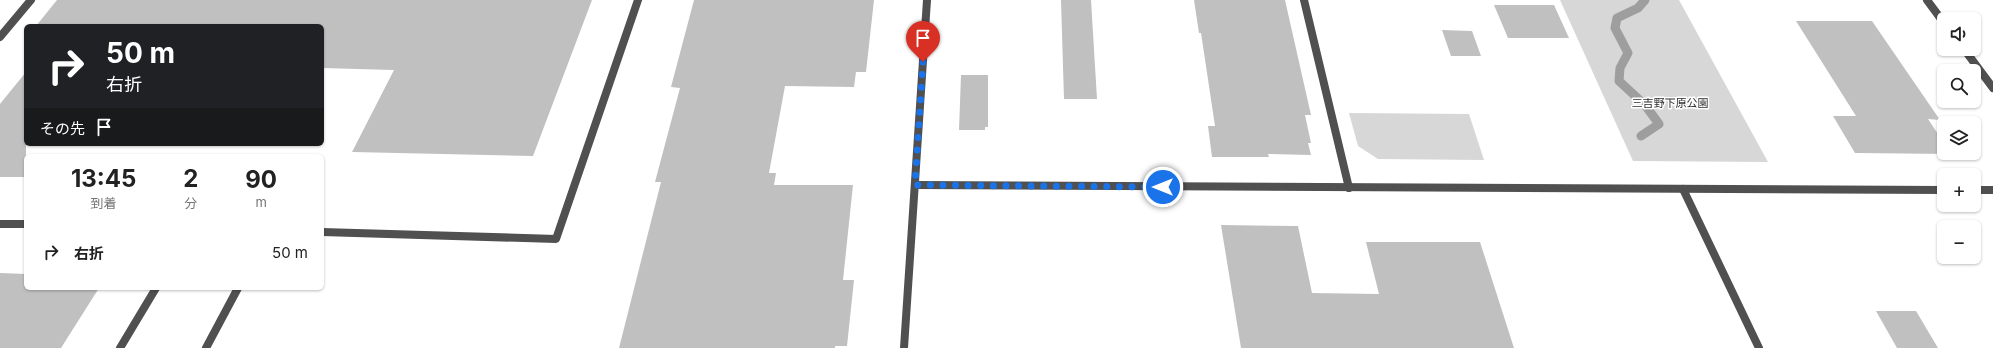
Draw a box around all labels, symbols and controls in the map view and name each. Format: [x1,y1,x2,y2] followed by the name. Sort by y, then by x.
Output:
[1937,12,1981,264] map controls
[1937,12,1981,56] button: sound
[906,21,940,62] pin
[912,27,934,49] icon: arrive
[106,36,175,70] text: 50 m
[40,40,92,92] icon: right
[1937,64,1981,108] button: search
[106,74,142,95] text: 右折
[1632,96,1709,110] park label: 三吉野下原公園
[93,116,115,138] icon: arrive
[1937,116,1981,160] button: layers
[40,119,85,138] text: その先
[71,164,136,193] text: 13:45
[183,164,198,193] text: 2
[245,165,277,194] text: 90
[1142,166,1184,208] position arrow
[1937,168,1981,212] button: +
[255,194,267,210] text: m
[91,195,117,211] text: 到着
[184,195,197,211] text: 分
[1937,220,1981,264] button: −
[40,241,62,263] icon: right
[272,243,308,262] text: 50 m
[74,244,104,263] text: 右折

